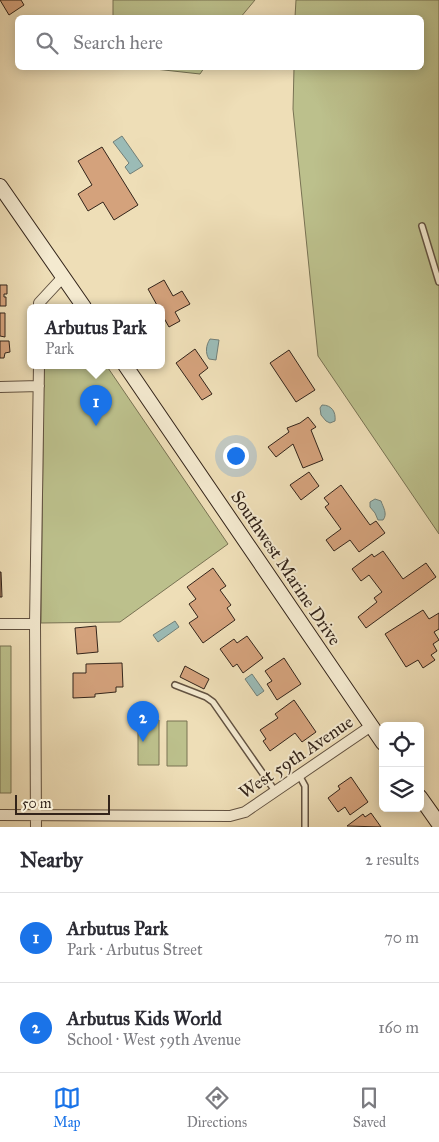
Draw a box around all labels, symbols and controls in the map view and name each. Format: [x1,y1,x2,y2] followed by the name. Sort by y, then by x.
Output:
[15,15,424,70] search box
[33,29,61,57] icon: search
[73,31,163,54] text: Search here
[27,304,165,369] popup
[45,316,147,339] text: Arbutus Park
[45,339,74,358] text: Park
[80,385,112,426] pin: 1
[223,443,249,469] your location
[226,486,346,650] street label: Southwest Marine Drive
[127,701,159,742] pin: 2
[235,711,357,803] street label: West 59th Avenue
[379,722,424,812] map controls
[379,722,424,767] button: locate
[379,767,424,812] button: layers
[15,792,110,815] scale bar
[22,795,51,812] text: 50 m
[20,847,83,873] text: Nearby
[365,850,419,869] text: 2 results
[67,917,168,940] text: Arbutus Park
[33,928,39,947] text: 1
[384,928,419,947] text: 70 m
[67,940,203,959] text: Park · Arbutus Street
[67,1007,222,1030] text: Arbutus Kids World
[32,1018,40,1037] text: 2
[378,1018,419,1037] text: 160 m
[67,1030,241,1049] text: School · West 59th Avenue
[53,1084,81,1131] tab: Map
[187,1084,247,1131] tab: Directions
[353,1084,386,1131] tab: Saved

